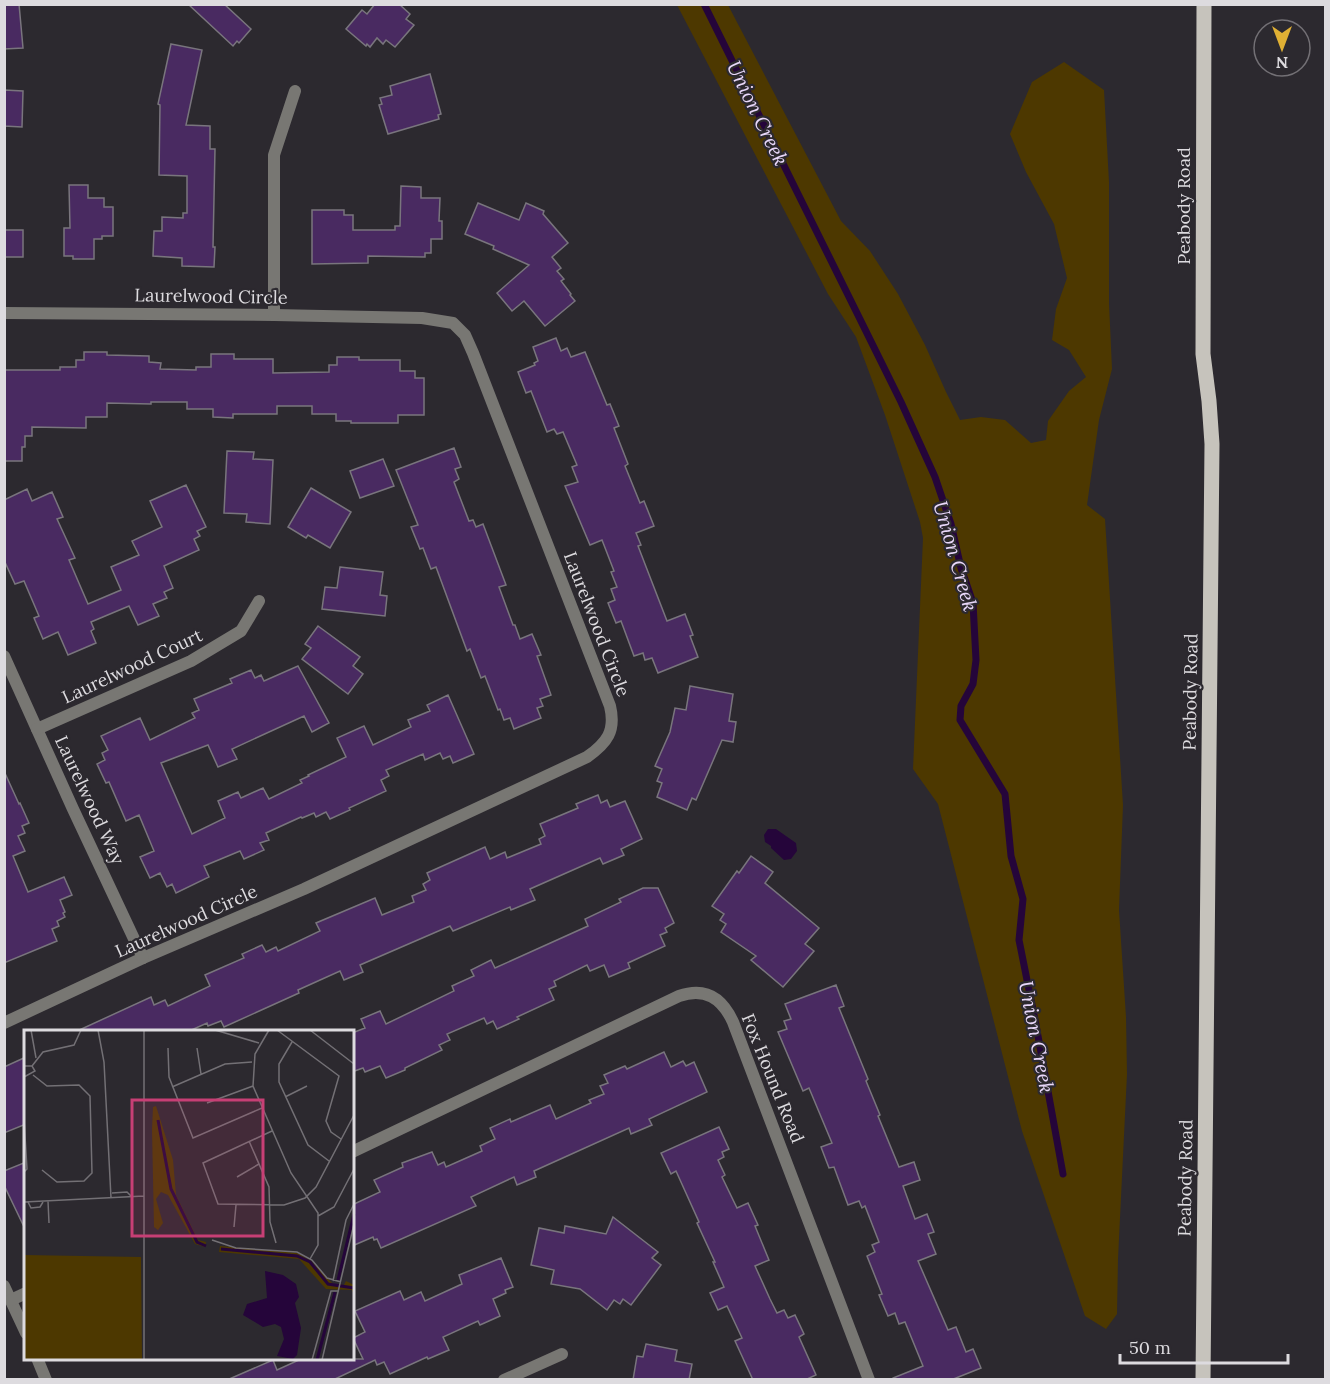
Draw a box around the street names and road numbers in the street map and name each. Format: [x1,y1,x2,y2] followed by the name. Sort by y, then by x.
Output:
[1172,147,1195,265] street label: Peabody Road
[134,283,288,309] street label: Laurelwood Circle
[559,548,635,700] street label: Laurelwood Circle
[58,623,206,709] street label: Laurelwood Court
[1177,633,1203,751] street label: Peabody Road
[50,732,130,869] street label: Laurelwood Way
[111,879,261,963] street label: Laurelwood Circle
[737,1010,809,1146] street label: Fox Hound Road
[1172,1119,1198,1237] street label: Peabody Road

